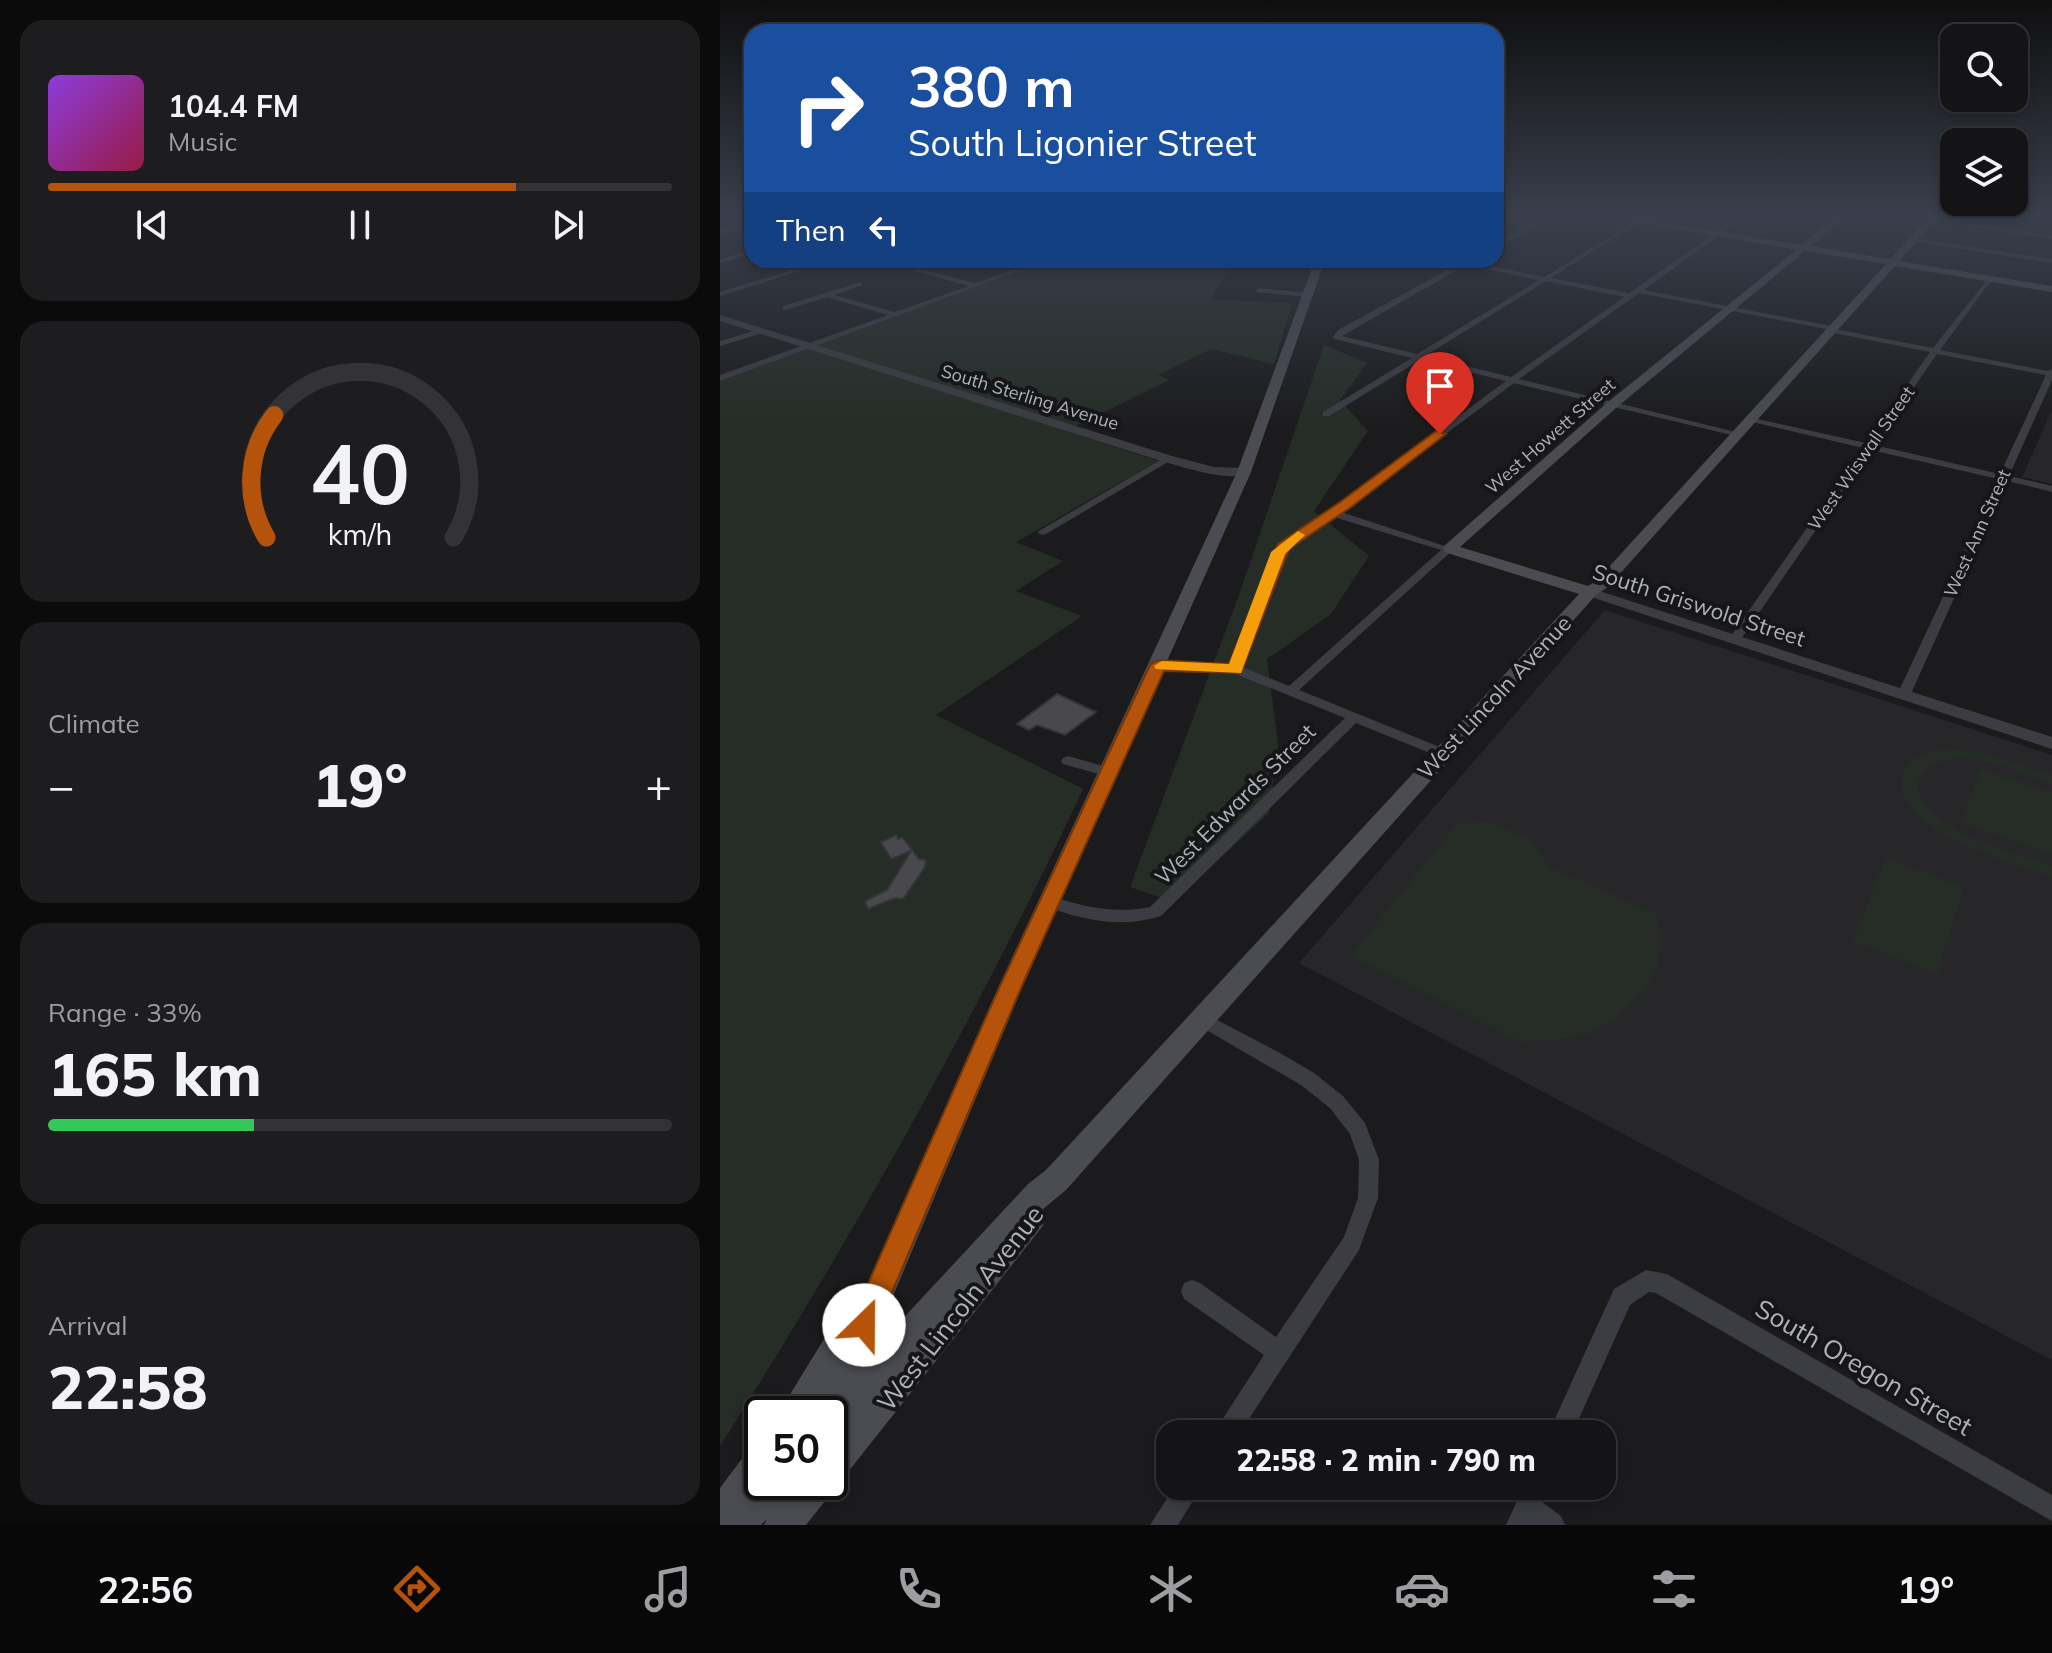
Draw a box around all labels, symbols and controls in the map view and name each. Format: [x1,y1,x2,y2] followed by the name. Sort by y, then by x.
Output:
[1940,24,2028,216] map controls
[1940,24,2028,112] button: search
[908,51,1075,121] text: 380 m
[776,56,880,160] icon: right
[168,87,299,125] text: 104.4 FM
[908,120,1257,165] text: South Ligonier Street
[168,125,237,158] text: Music
[1940,128,2028,216] button: layers
[130,203,174,247] icon: previous
[338,203,382,247] icon: pause
[546,203,590,247] icon: next
[862,208,906,252] icon: left
[776,211,846,249] text: Then
[1406,352,1474,434] pin
[938,359,1122,435] street label: South Sterling Avenue
[1418,364,1462,408] icon: arrive
[1480,373,1620,499] street label: West Howett Street
[1803,381,1919,535] street label: West Wiswall Street
[310,419,410,524] text: 40
[1939,466,2015,600] street label: West Ann Street
[328,516,392,552] text: km/h
[1589,557,1809,653] street label: South Griswold Street
[1411,609,1577,785] street label: West Lincoln Avenue
[48,707,140,740] text: Climate
[1149,718,1321,890] street label: West Edwards Street
[312,747,408,822] text: 19°
[48,758,74,813] text: −
[646,758,672,813] text: +
[48,996,202,1029] text: Range · 33%
[48,1036,262,1111] text: 165 km
[869,1199,1051,1417] street label: West Lincoln Avenue
[822,1283,906,1367] position arrow
[1750,1291,1978,1443] street label: South Oregon Street
[48,1309,128,1342] text: Arrival
[48,1349,208,1424] text: 22:58
[744,1396,848,1500] speed limit sign: 50
[1236,1441,1536,1479] text: 22:58 · 2 min · 790 m
[389,1561,445,1617] icon: directions
[640,1561,696,1617] icon: music
[891,1561,947,1617] icon: phone
[1143,1561,1199,1617] icon: climate
[1394,1561,1450,1617] icon: car
[1646,1561,1702,1617] icon: filters
[98,1567,193,1612] text: 22:56
[1897,1567,1954,1612] text: 19°

